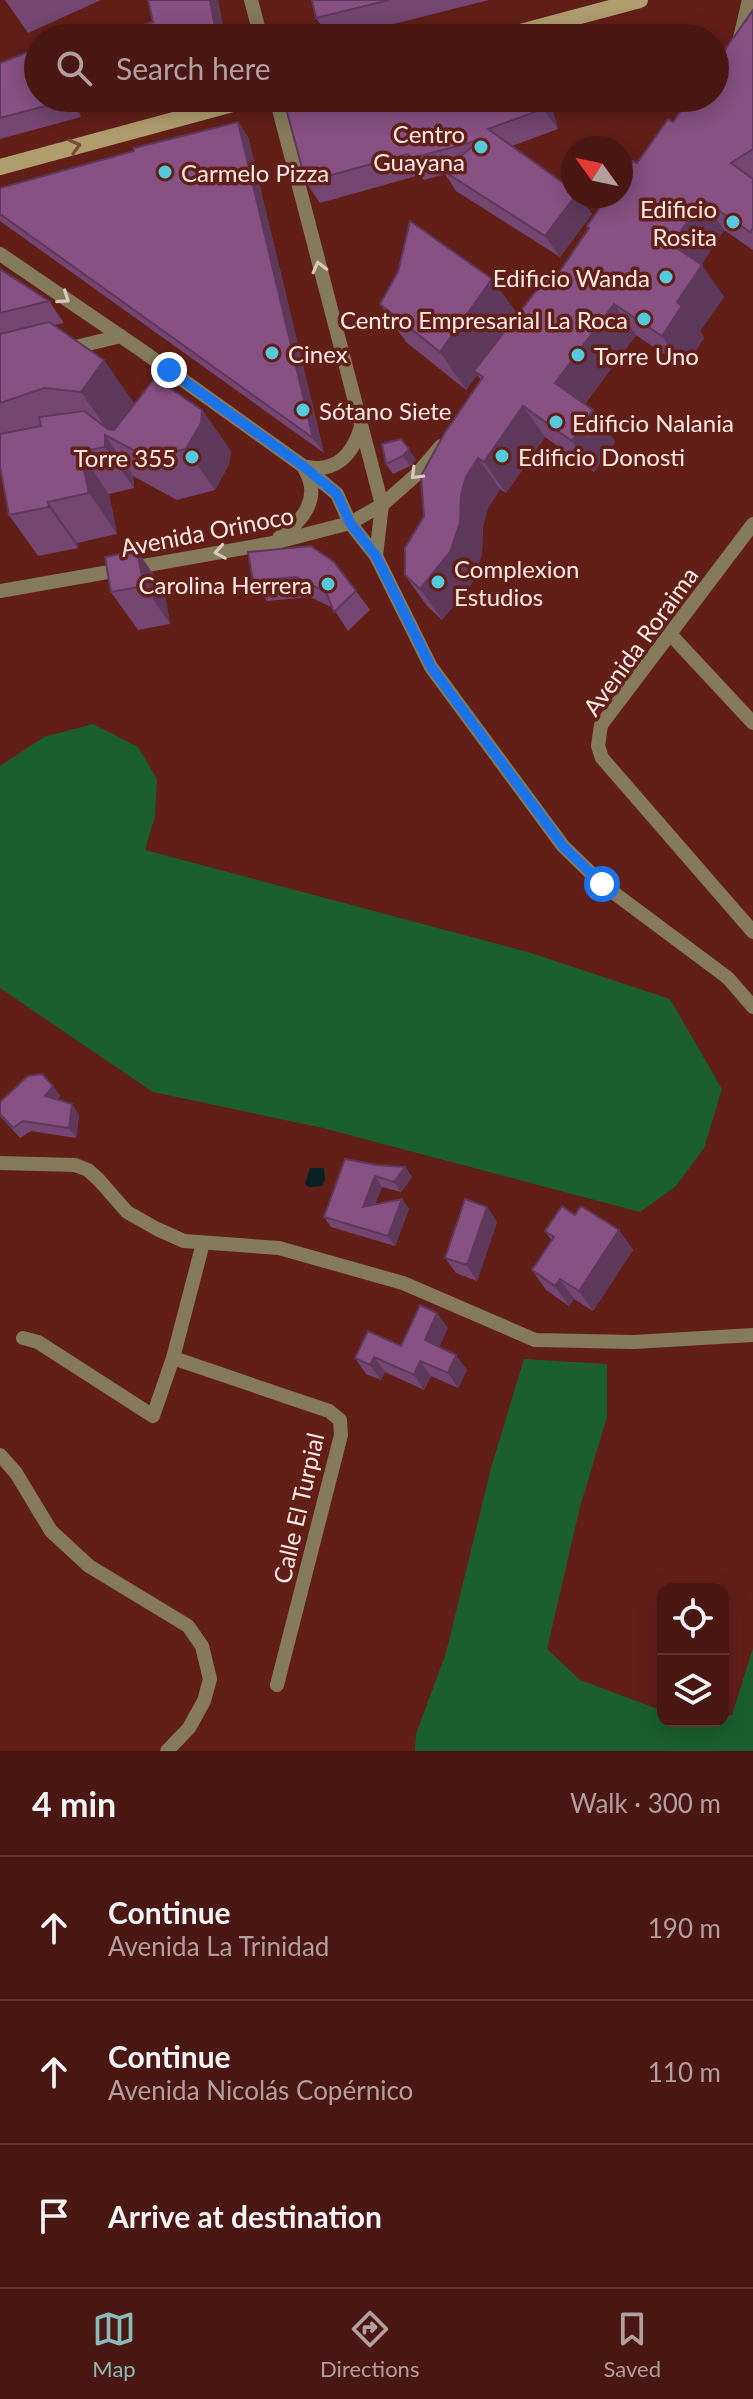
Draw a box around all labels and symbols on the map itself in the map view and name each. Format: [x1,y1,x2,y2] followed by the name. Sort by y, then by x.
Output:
[373,119,465,176] place label: Centro Guayana
[561,136,633,208] north arrow
[472,138,490,156] marker: Centro Guayana
[68,139,82,156] one-way arrow
[181,158,329,187] place label: Carmelo Pizza
[156,163,174,181] marker: Carmelo Pizza
[640,194,717,251] place label: Edificio Rosita
[724,213,742,231] marker: Edificio Rosita
[312,260,329,274] one-way arrow
[493,263,650,292] place label: Edificio Wanda
[657,268,675,286] marker: Edificio Wanda
[56,288,70,303] one-way arrow
[340,305,628,334] place label: Centro Empresarial La Roca
[635,310,653,328] marker: Centro Empresarial La Roca
[288,339,348,368] place label: Cinex
[594,341,699,370] place label: Torre Uno
[263,344,281,362] marker: Cinex
[569,346,587,364] marker: Torre Uno
[151,352,187,388] route end
[319,396,452,425] place label: Sótano Siete
[294,401,312,419] marker: Sótano Siete
[572,408,734,437] place label: Edificio Nalania
[547,413,565,431] marker: Edificio Nalania
[518,442,685,471] place label: Edificio Donosti
[74,443,176,472] place label: Torre 355
[493,447,511,465] marker: Edificio Donosti
[183,448,201,466] marker: Torre 355
[411,465,425,479] one-way arrow
[118,500,296,562] street label: Avenida Orinoco
[213,543,227,560] one-way arrow
[454,554,580,611] place label: Complexion Estudios
[576,561,704,721] street label: Avenida Roraima
[139,570,312,599] place label: Carolina Herrera
[429,573,447,591] marker: Complexion Estudios
[319,575,337,593] marker: Carolina Herrera
[584,866,620,902] route start
[267,1430,329,1586] street label: Calle El Turpial

